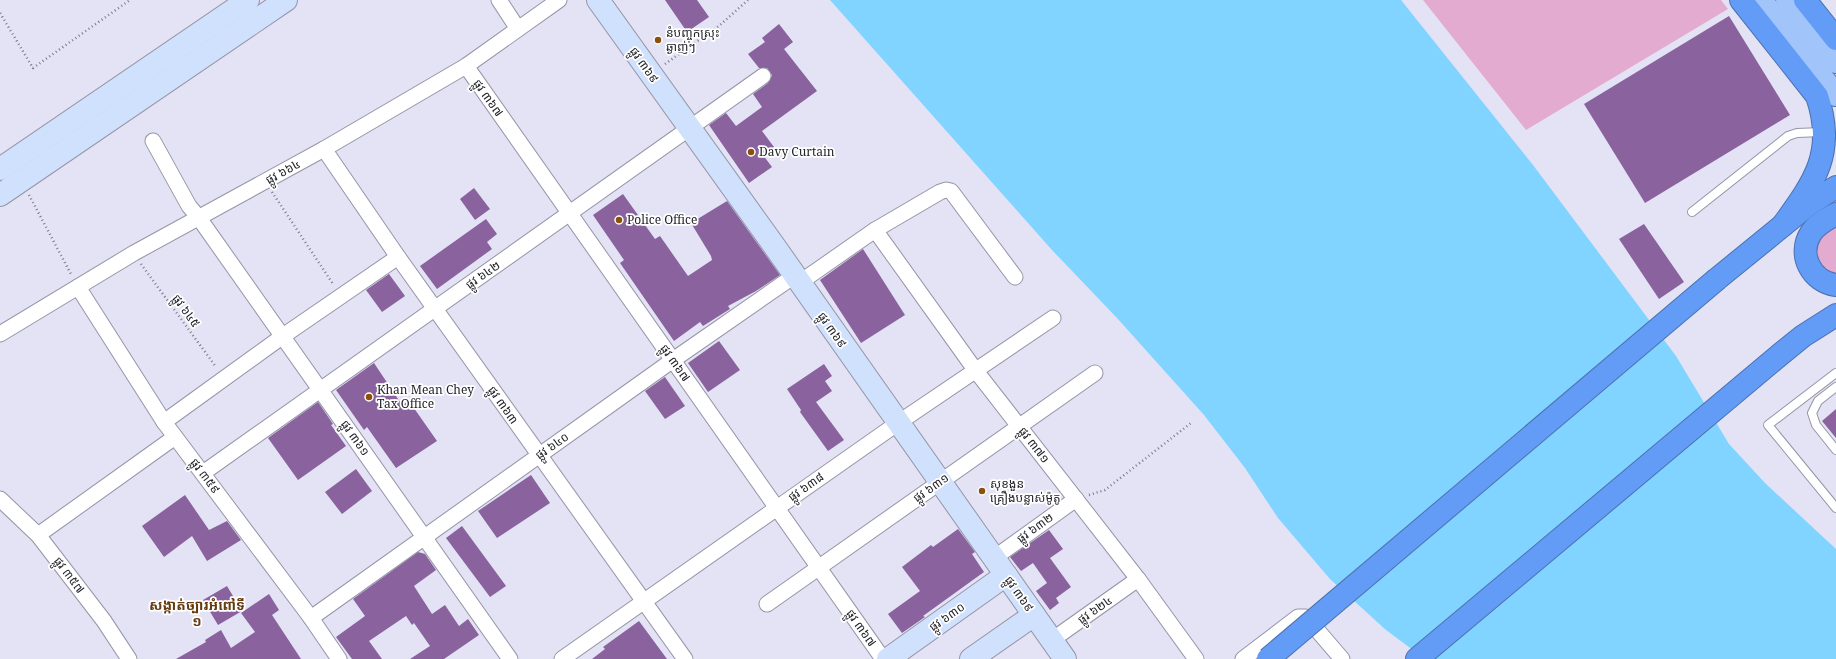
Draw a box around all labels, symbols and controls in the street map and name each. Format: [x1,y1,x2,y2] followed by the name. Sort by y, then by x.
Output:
[666,24,720,55] place label: នំបញ្ចុកស្រុះ ឆ្ងាញ់ៗ
[653,35,663,45] marker: នំបញ្ចុកស្រុះ ឆ្ងាញ់ៗ
[624,43,663,88] street label: ផ្លូវ ៣៦៩
[467,76,507,121] street label: ផ្លូវ ៣៦៧
[759,143,835,160] place label: Davy Curtain
[746,147,756,157] marker: Davy Curtain
[262,155,305,190] street label: ផ្លូវ ៦៦៤
[627,211,697,228] place label: Police Office
[614,215,624,225] marker: Police Office
[462,256,505,295] street label: ផ្លូវ ៦៤២
[166,291,204,332] street label: ផ្លូវ ៦៤៥
[812,308,851,353] street label: ផ្លូវ ៣៦៩
[654,341,694,386] street label: ផ្លូវ ៣៦៧
[377,381,474,412] place label: Khan Mean Chey Tax Office
[482,382,523,429] street label: ផ្លូវ ៣៦៣
[364,392,374,402] marker: Khan Mean Chey Tax Office
[335,416,374,461] street label: ផ្លូវ ៣៦១
[1013,423,1054,468] street label: ផ្លូវ ៣៧១
[531,428,573,465] street label: ផ្លូវ ៦៤០
[184,455,224,498] street label: ផ្លូវ ៣៥៩
[784,468,829,507] street label: ផ្លូវ ៦៣៨
[909,469,954,508] street label: ផ្លូវ ៦៣១
[990,475,1061,506] place label: សុខងួន គ្រឿងបន្លាស់ម៉ូតូ
[977,486,987,496] marker: សុខងួន គ្រឿងបន្លាស់ម៉ូតូ
[1013,508,1058,549] street label: ផ្លូវ ៦៣២
[48,553,89,598] street label: ផ្លូវ ៣៥៧
[999,572,1038,617] street label: ផ្លូវ ៣៦៩
[1074,591,1117,630] street label: ផ្លូវ ៦២៤
[149,595,245,630] district label: សង្កាត់ច្បារអំពៅទី ១
[925,598,970,637] street label: ផ្លូវ ៦៣០
[840,606,880,651] street label: ផ្លូវ ៣៦៧

